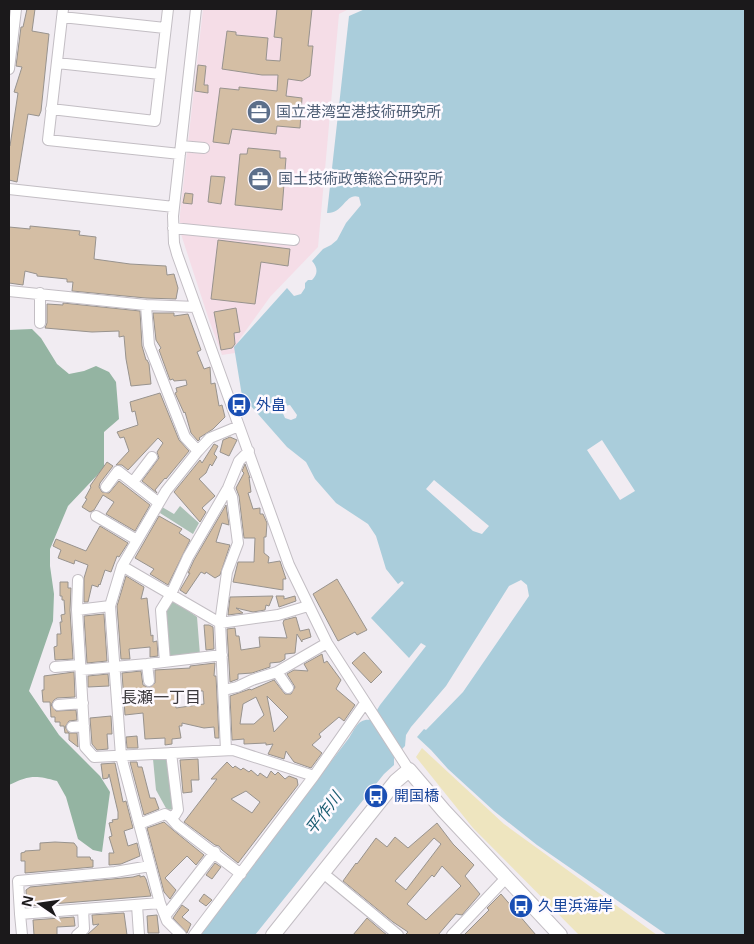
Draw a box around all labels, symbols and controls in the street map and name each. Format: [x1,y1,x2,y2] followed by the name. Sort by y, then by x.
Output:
[246,99,272,125] office icon: 国立港湾空港技術研究所
[276,101,441,121] place label: 国立港湾空港技術研究所
[247,166,273,192] office icon: 国土技術政策総合研究所
[278,168,443,188] place label: 国土技術政策総合研究所
[226,392,252,418] bus stop icon: 外畠
[256,394,286,414] place label: 外畠
[121,686,201,708] district label: 長瀬一丁目
[363,783,389,809] bus stop icon: 開国橋
[394,785,439,805] place label: 開国橋
[300,786,347,839] water label: 平作川
[15,879,65,929] north arrow
[16,893,37,909] text: N
[508,893,534,919] bus stop icon: 久里浜海岸
[538,895,613,915] place label: 久里浜海岸

